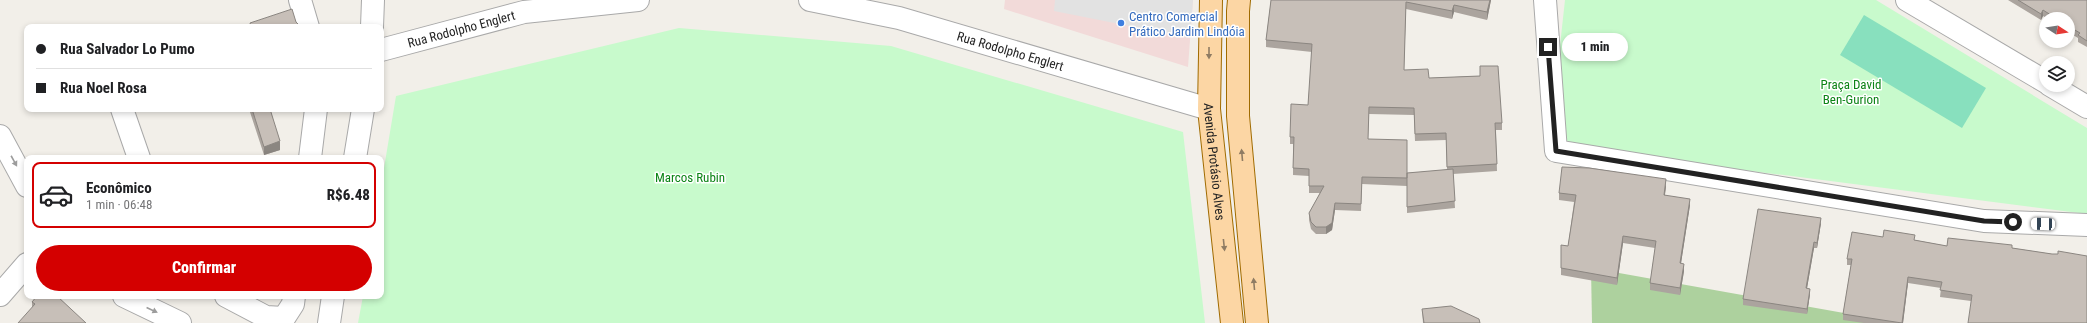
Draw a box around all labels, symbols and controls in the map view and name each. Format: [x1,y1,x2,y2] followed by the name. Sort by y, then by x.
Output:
[406,8,517,51] street label: Rua Rodolpho Englert
[1129,9,1245,39] place label: Centro Comercial Prático Jardim Lindóia
[2039,12,2075,48] north arrow
[2039,12,2075,92] map controls
[1116,18,1126,28] marker: Centro Comercial Prático Jardim Lindóia
[955,28,1066,74] street label: Rua Rodolpho Englert
[1562,33,1628,61] callout: 1 min
[1539,38,1557,56] route end
[1581,39,1609,54] text: 1 min
[60,40,195,58] text: Rua Salvador Lo Pumo
[1206,47,1212,60] one-way arrow
[2039,56,2075,92] button: layers
[1821,77,1881,107] park label: Praça David Ben-Gurion
[60,79,147,97] text: Rua Noel Rosa
[1201,103,1228,221] street label: Avenida Protásio Alves
[1239,149,1245,161] one-way arrow
[10,155,17,167] one-way arrow
[655,170,725,185] park label: Marcos Rubin
[38,177,74,213] icon: car
[86,179,152,197] text: Econômico
[327,186,370,204] text: R$6.48
[86,197,152,212] text: 1 min · 06:48
[2004,213,2022,231] route start
[2031,218,2055,230] car
[1220,239,1227,251] one-way arrow
[36,245,372,291] button: Confirmar
[1250,278,1257,290] one-way arrow
[146,306,158,313] one-way arrow

